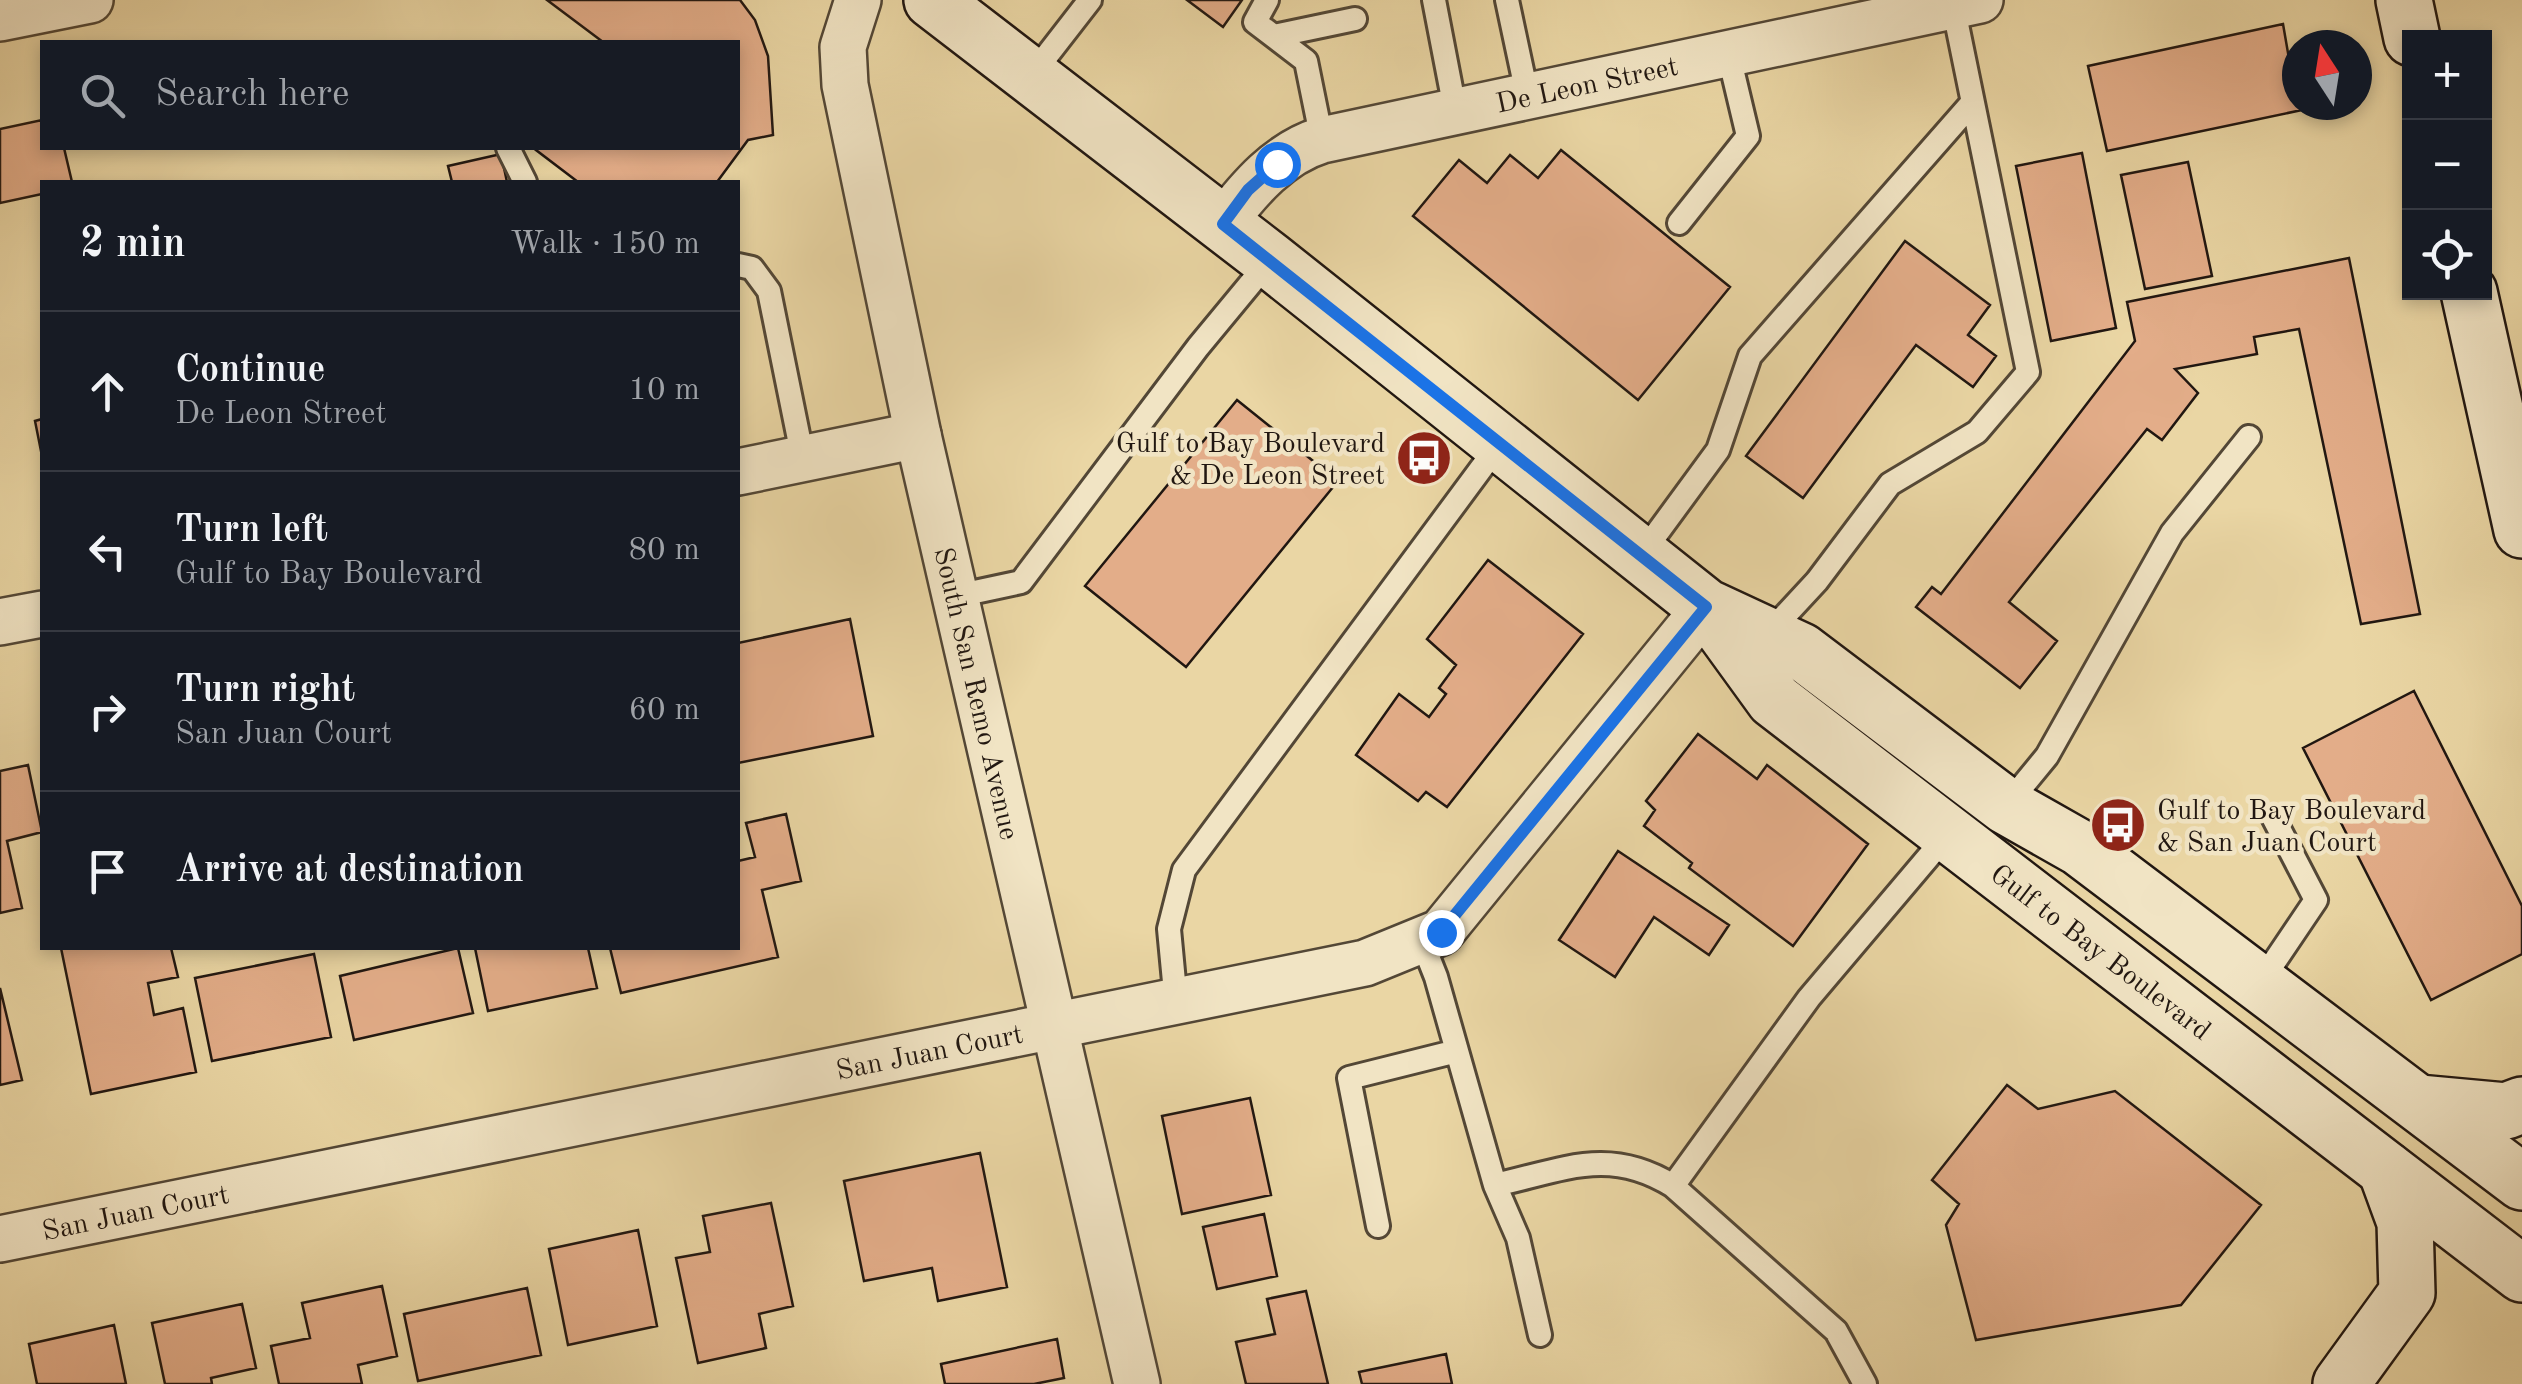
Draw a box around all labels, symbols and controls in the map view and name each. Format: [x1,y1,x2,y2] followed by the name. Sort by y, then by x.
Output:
[2282,30,2372,120] north arrow
[2402,30,2492,300] map controls
[2402,30,2492,120] button: +
[40,40,740,150] search box
[1494,54,1681,120] street label: De Leon Street
[75,68,130,123] icon: search
[155,76,350,114] text: Search here
[2402,120,2492,210] button: −
[1255,142,1301,188] route start
[2402,210,2492,300] button: locate
[80,224,186,266] text: 2 min
[510,229,700,261] text: Walk · 150 m
[175,352,325,390] text: Continue
[80,364,135,419] icon: ahead
[629,375,700,407] text: 10 m
[175,399,387,431] text: De Leon Street
[1394,428,1454,488] bus stop icon: Gulf to Bay Boulevard & De Leon Street
[1116,431,1385,491] place label: Gulf to Bay Boulevard & De Leon Street
[175,512,328,550] text: Turn left
[80,524,135,579] icon: left
[629,535,700,567] text: 80 m
[927,545,1022,843] street label: South San Remo Avenue
[175,559,483,591] text: Gulf to Bay Boulevard
[175,672,355,710] text: Turn right
[80,684,135,739] icon: right
[629,695,700,727] text: 60 m
[175,719,392,751] text: San Juan Court
[2088,795,2148,855] bus stop icon: Gulf to Bay Boulevard & San Juan Court
[2157,798,2426,858] place label: Gulf to Bay Boulevard & San Juan Court
[80,844,135,899] icon: arrive
[175,852,524,890] text: Arrive at destination
[1984,860,2215,1047] street label: Gulf to Bay Boulevard
[1419,910,1465,956] route end
[834,1022,1026,1087] street label: San Juan Court
[40,1182,232,1247] street label: San Juan Court

